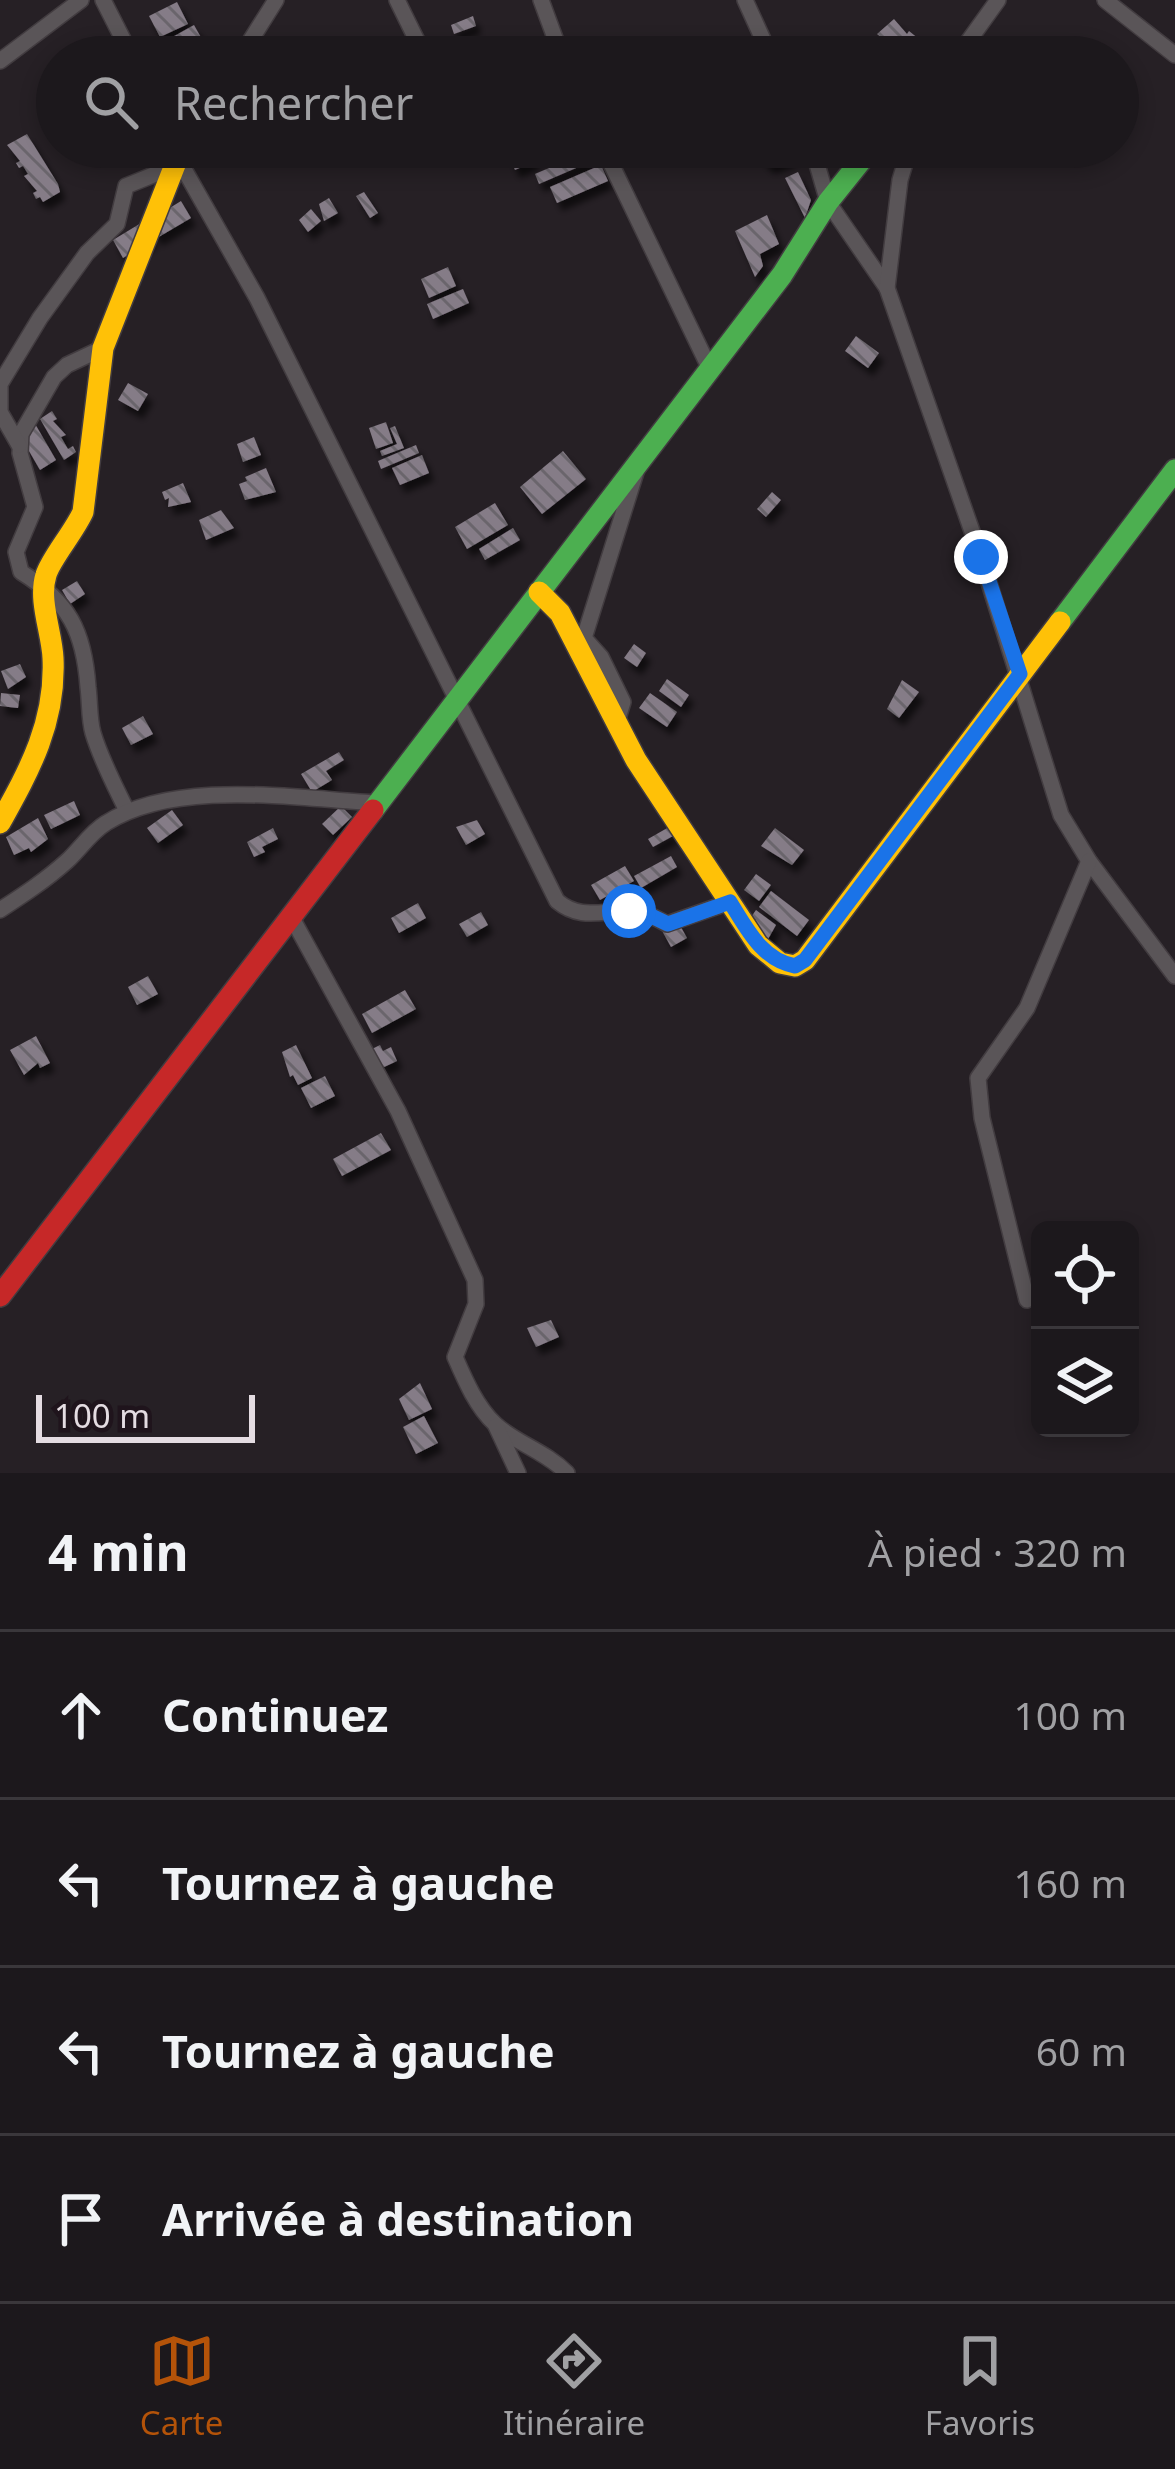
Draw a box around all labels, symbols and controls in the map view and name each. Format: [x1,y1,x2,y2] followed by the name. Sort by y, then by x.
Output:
[36,36,1139,168] search box
[78,69,144,135] icon: search
[174,72,413,133] text: Rechercher
[954,530,1008,584] route end
[602,884,656,938] route start
[1031,1221,1139,1437] map controls
[1031,1221,1139,1329] button: locate
[1031,1329,1139,1437] button: layers
[36,1389,255,1442] scale bar
[54,1393,150,1438] text: 100 m
[48,1516,189,1586] text: 4 min
[868,1525,1127,1578] text: À pied · 320 m
[48,1682,114,1748] icon: ahead
[162,1684,388,1745] text: Continuez
[1013,1688,1127,1741] text: 100 m
[48,1850,114,1916] icon: left
[162,1852,555,1913] text: Tournez à gauche
[1013,1856,1127,1909] text: 160 m
[48,2018,114,2084] icon: left
[162,2020,555,2081] text: Tournez à gauche
[1036,2024,1127,2077] text: 60 m
[48,2186,114,2252] icon: arrive
[162,2188,634,2249] text: Arrivée à destination
[140,2328,223,2445] tab: Carte
[503,2328,645,2445] tab: Itinéraire
[925,2328,1035,2445] tab: Favoris

